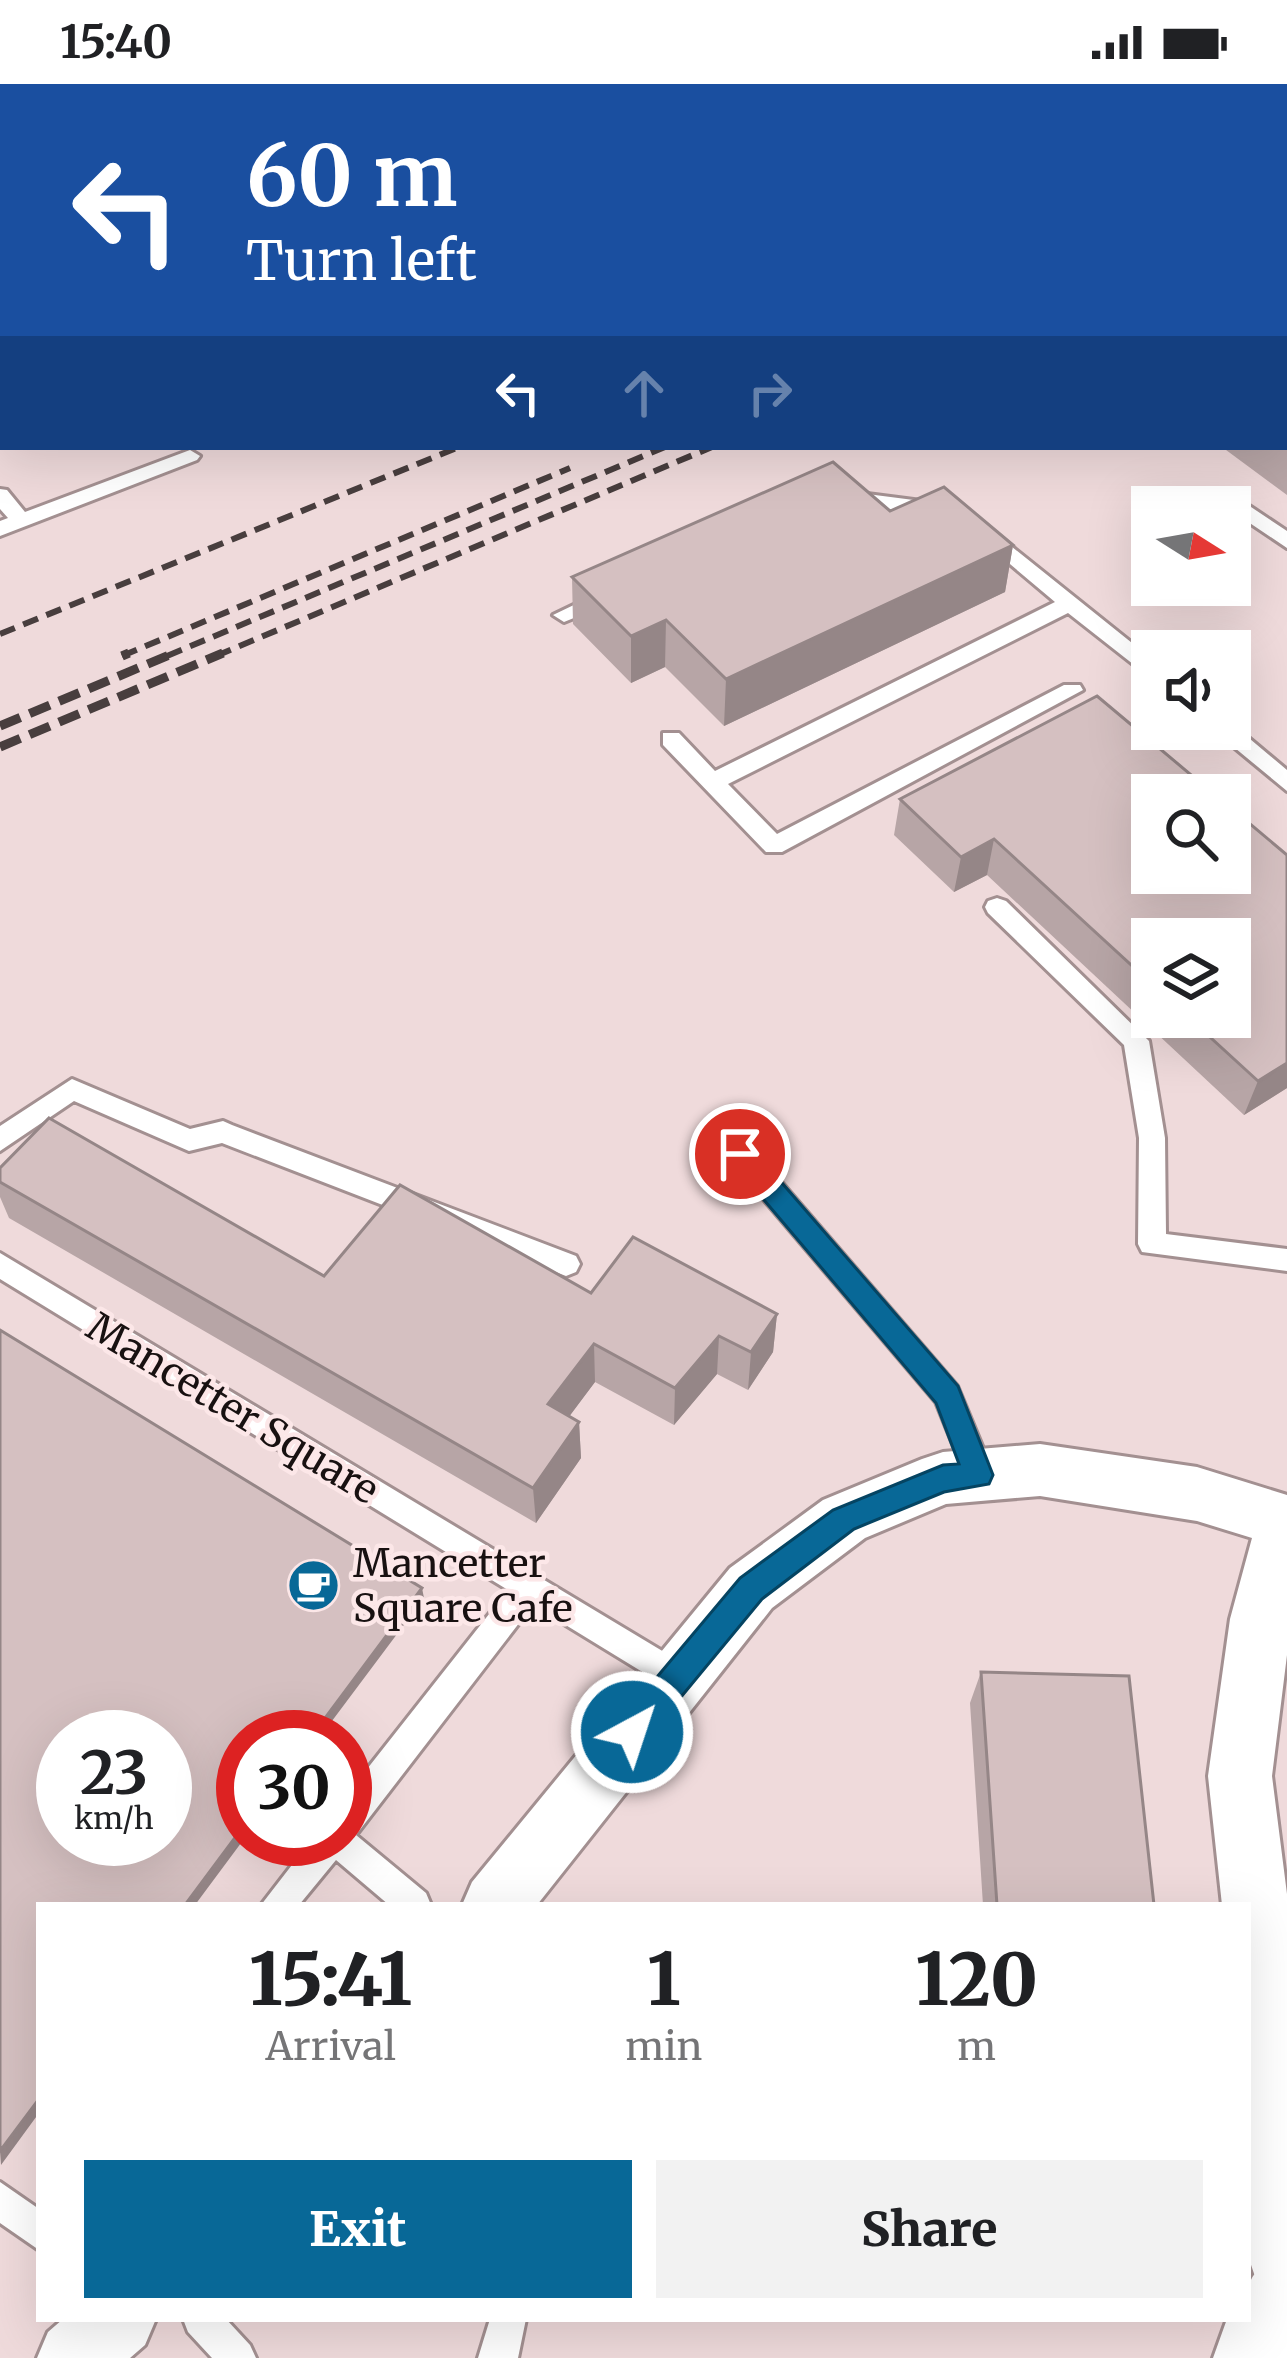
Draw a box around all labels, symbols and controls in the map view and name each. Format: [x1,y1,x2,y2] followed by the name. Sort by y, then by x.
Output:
[60,14,172,70] text: 15:40
[246,123,457,229] text: 60 m
[48,132,204,288] icon: left
[246,227,477,295] text: Turn left
[485,360,551,426] icon: left
[611,360,677,426] icon: ahead
[737,360,803,426] icon: right
[1131,486,1251,606] north arrow
[1131,486,1251,1038] map controls
[1131,630,1251,750] button: sound
[1131,774,1251,894] button: search
[1131,918,1251,1038] button: layers
[689,1103,791,1205] pin
[707,1121,773,1187] icon: arrive
[78,1302,387,1515] street label: Mancetter Square
[353,1539,573,1633] place label: Mancetter Square Cafe
[286,1557,342,1613] cafe icon: Mancetter Square Cafe
[569,1669,695,1795] position arrow
[216,1710,372,1866] speed limit sign: 30
[80,1735,148,1810] text: 23
[74,1799,154,1837] text: km/h
[249,1934,412,2025] text: 15:41
[647,1934,681,2025] text: 1
[915,1934,1038,2025] text: 120
[266,2022,396,2071] text: Arrival
[625,2022,702,2071] text: min
[957,2022,996,2071] text: m
[84,2160,632,2298] button: Exit
[656,2160,1203,2298] button: Share

